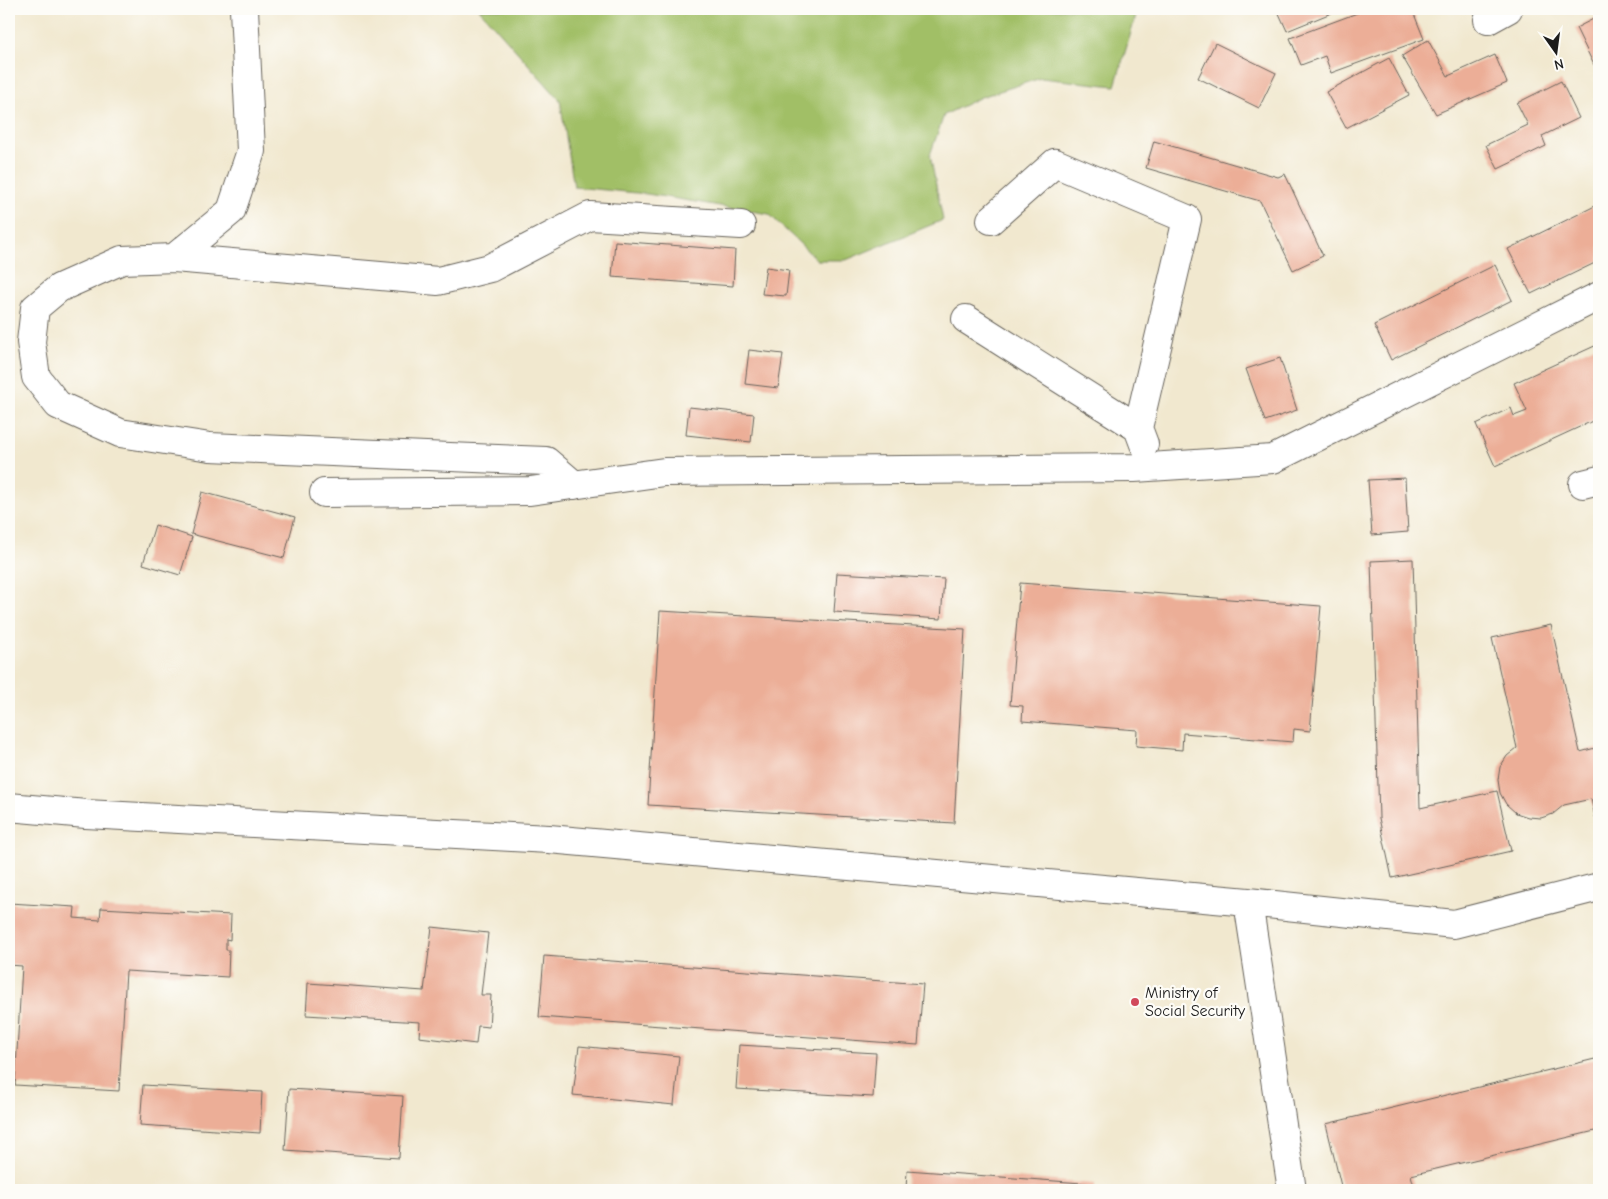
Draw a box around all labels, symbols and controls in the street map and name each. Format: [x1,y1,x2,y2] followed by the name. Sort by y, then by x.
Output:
[1530,28,1580,78] north arrow
[1553,55,1566,73] text: N
[1145,984,1246,1020] place label: Ministry of Social Security
[1129,996,1141,1008] marker: Ministry of Social Security

